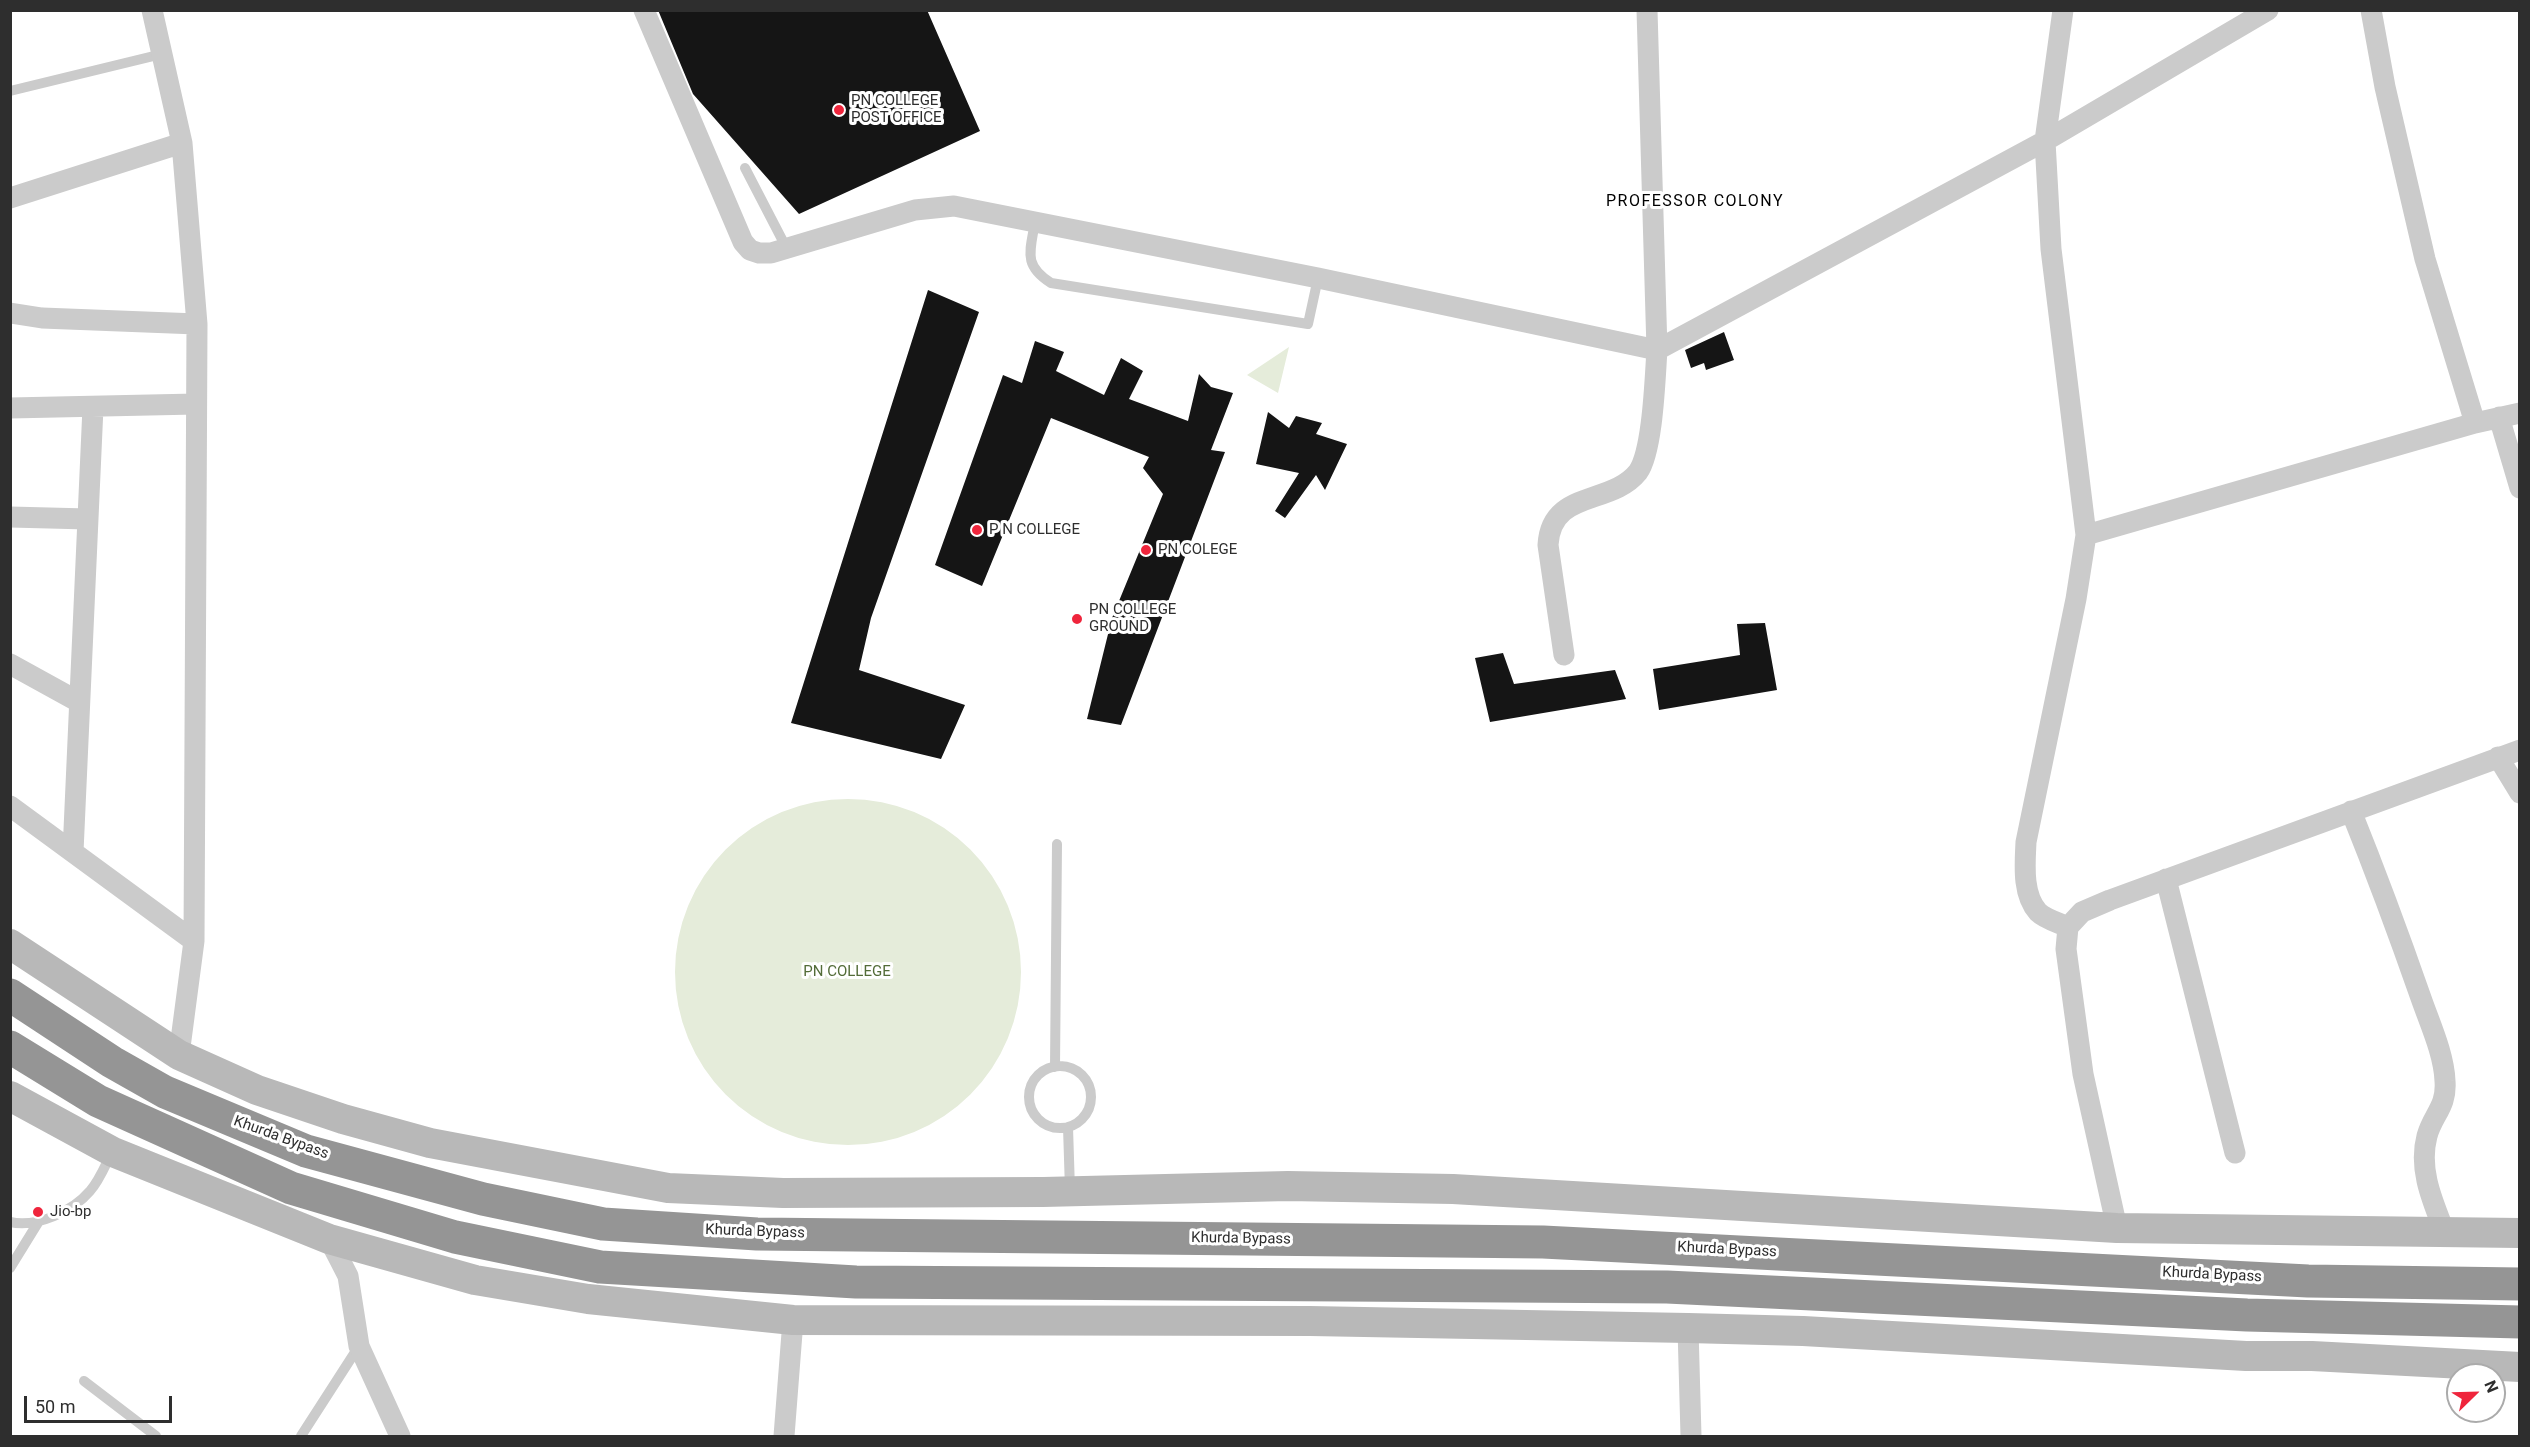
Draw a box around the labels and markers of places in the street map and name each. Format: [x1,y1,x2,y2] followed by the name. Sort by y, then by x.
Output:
[851,92,942,127] place label: PN COLLEGE POST OFFICE
[832,103,846,117] marker: PN COLLEGE POST OFFICE
[989,521,1080,539] place label: P N COLLEGE
[970,523,984,537] marker: P N COLLEGE
[1158,541,1237,559] place label: PN COLEGE
[1139,543,1153,557] marker: PN COLEGE
[1089,601,1176,636] place label: PN COLLEGE GROUND
[1070,612,1084,626] marker: PN COLLEGE GROUND
[50,1203,91,1221] place label: Jio-bp
[31,1205,45,1219] marker: Jio-bp

